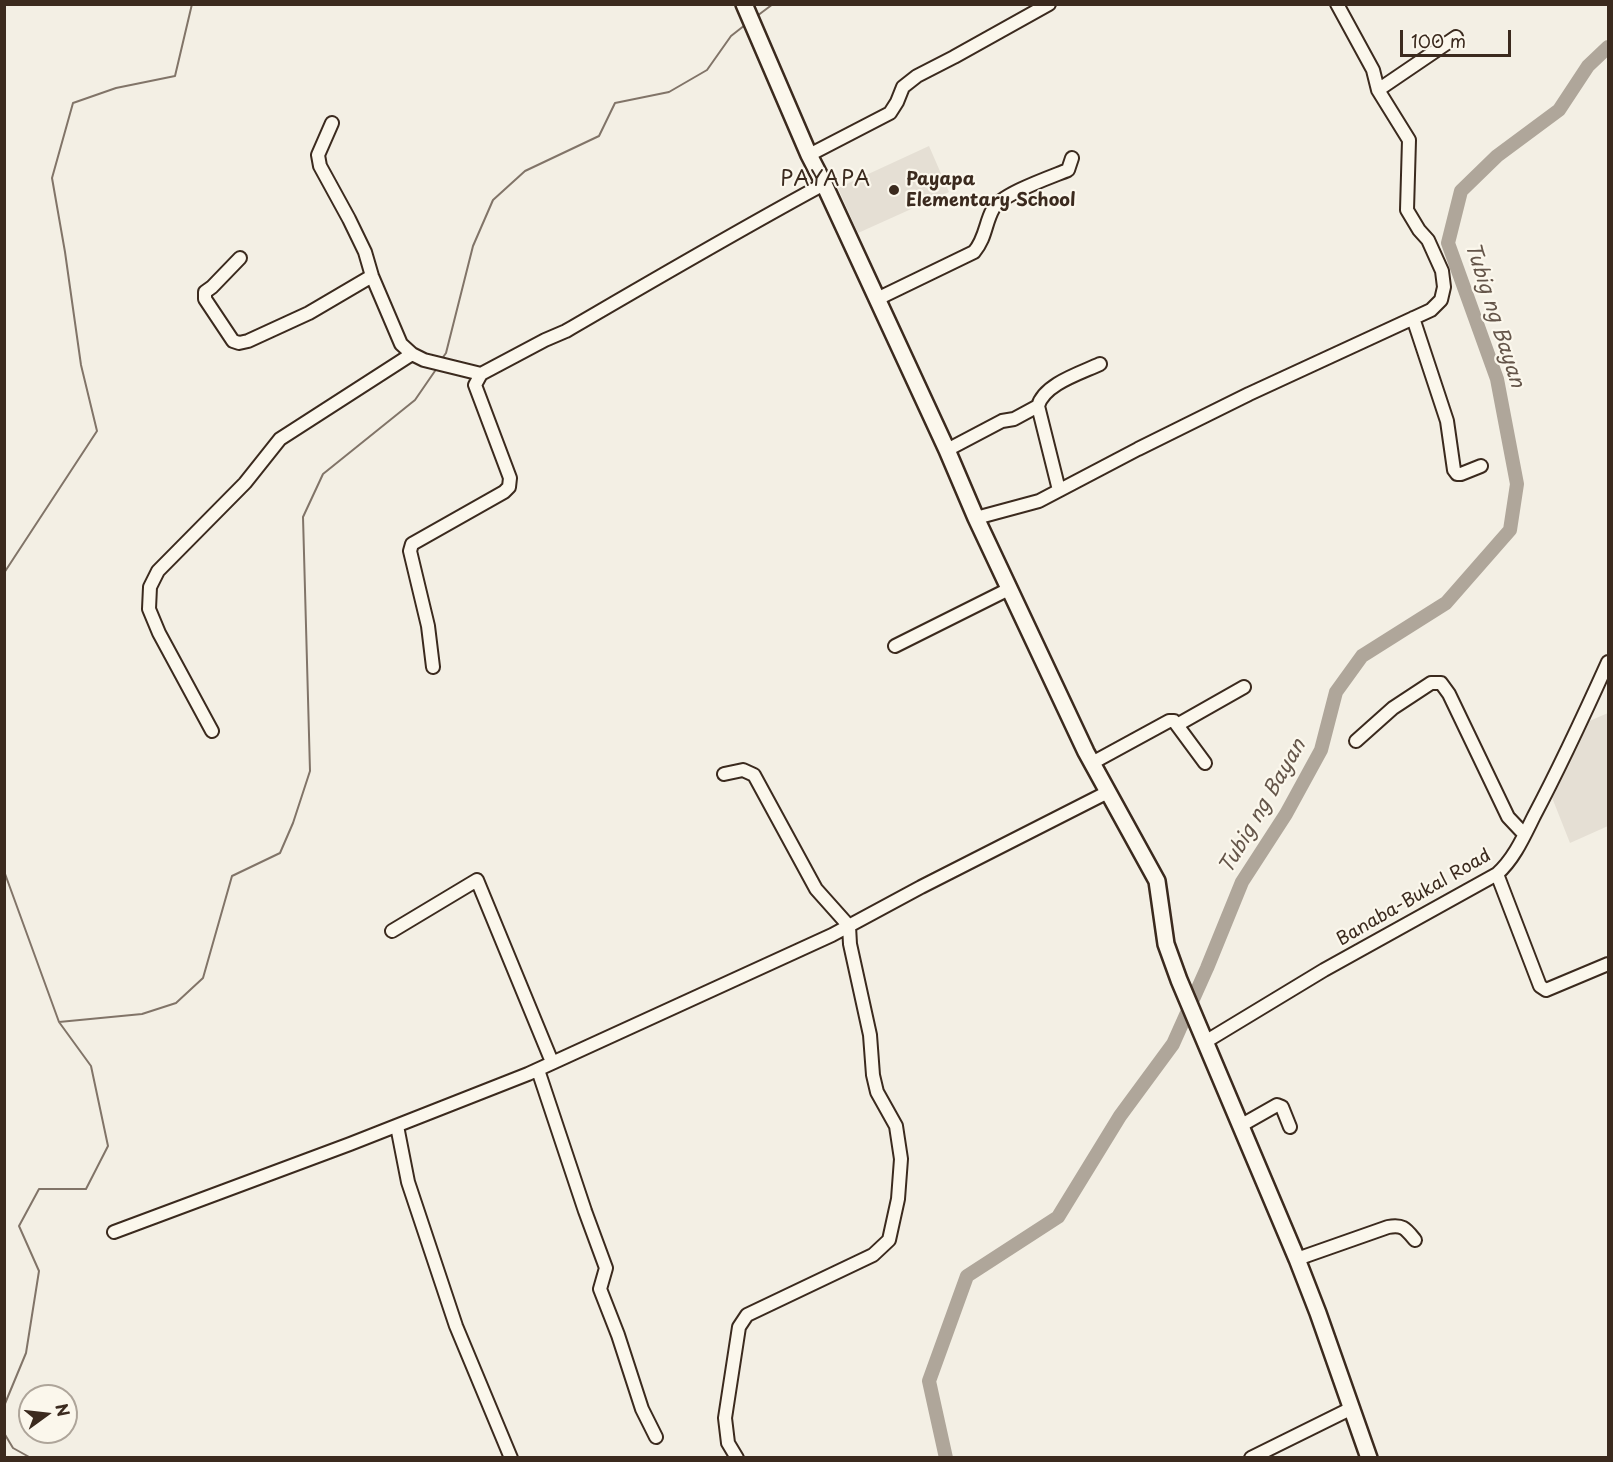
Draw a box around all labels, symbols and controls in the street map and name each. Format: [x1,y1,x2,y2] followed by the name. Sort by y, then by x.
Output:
[1403,18,1514,56] scale bar
[1411,27,1466,54] text: 100 m
[781,167,871,193] district label: PAYAPA
[906,169,1076,212] place label: Payapa Elementary School
[887,183,901,197] marker: Payapa Elementary School
[1459,239,1529,391] water label: Tubig ng Bayan
[1215,735,1311,879] water label: Tubig ng Bayan
[1333,845,1495,951] street label: Banaba-Bukal Road
[18,1384,78,1444] north arrow
[50,1401,77,1419] text: N

